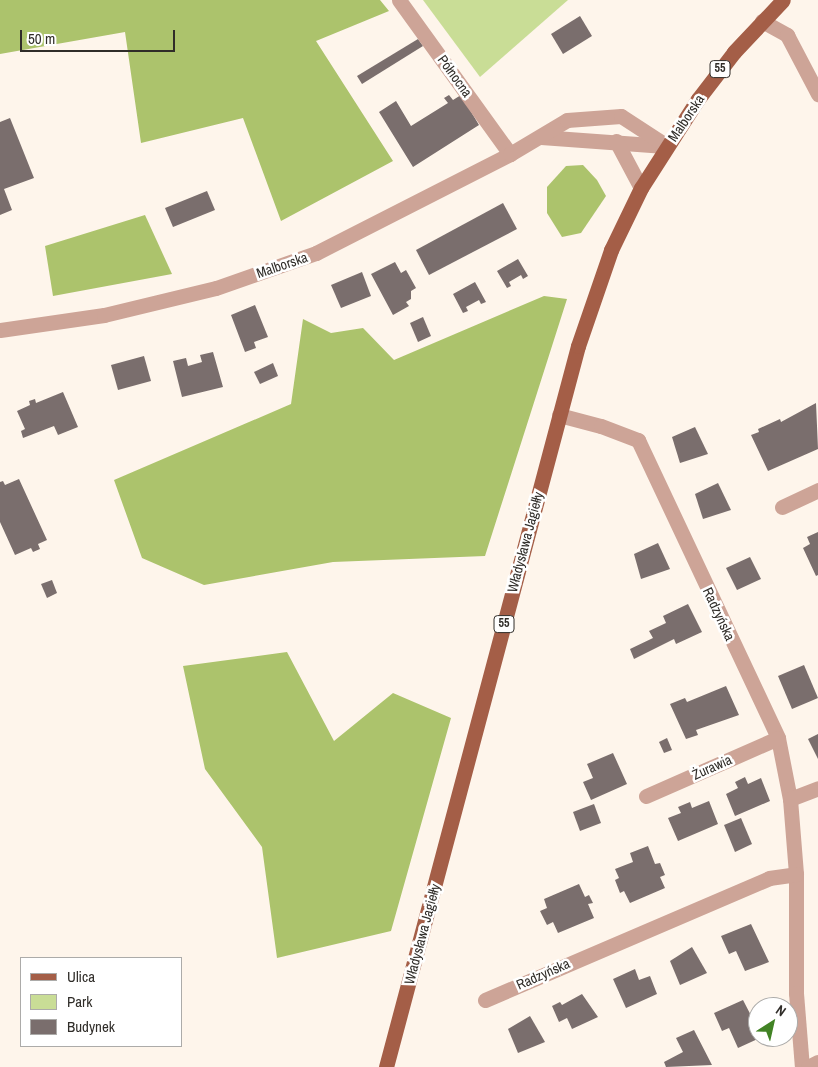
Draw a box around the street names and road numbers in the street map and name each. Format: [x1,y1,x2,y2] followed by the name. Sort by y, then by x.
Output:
[434,52,476,100] street label: Północna
[709,60,731,78] road number: 55
[664,91,708,145] street label: Malborska
[254,248,310,282] street label: Malborska
[504,490,546,594] street label: Władysława Jagiełły
[699,585,739,643] street label: Radzyńska
[493,614,515,634] road number: 55
[690,751,734,783] street label: Żurawia
[401,882,443,986] street label: Władysława Jagiełły
[514,955,572,993] street label: Radzyńska

